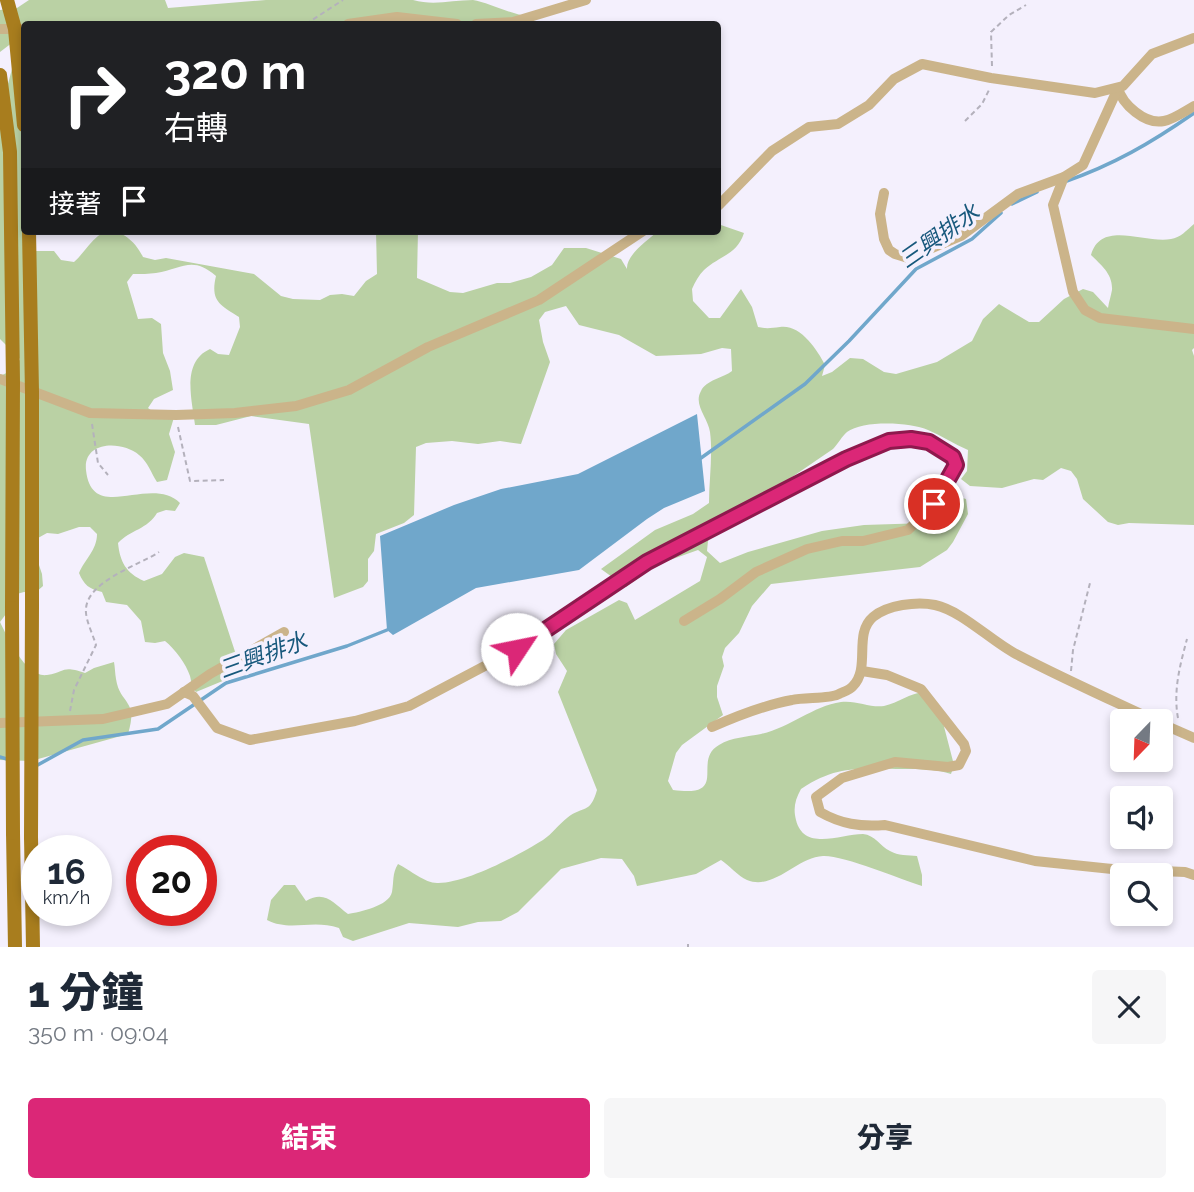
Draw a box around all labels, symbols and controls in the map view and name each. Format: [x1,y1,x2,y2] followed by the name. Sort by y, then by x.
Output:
[164,43,306,100] text: 320 m
[49,49,140,140] icon: right
[164,109,228,146] text: 右轉
[115,182,153,220] icon: arrive
[49,189,101,219] text: 接著
[893,198,985,273] water label: 三興排水
[904,474,964,534] pin
[915,485,953,523] icon: arrive
[480,612,554,686] position arrow
[215,626,312,683] water label: 三興排水
[1110,709,1172,772] north arrow
[1110,709,1173,926] map controls
[1110,786,1173,849] button: sound
[126,835,217,926] speed limit sign: 20
[47,851,86,892] text: 16
[1110,863,1173,926] button: search
[43,887,90,908] text: km/h
[28,968,144,1017] text: 1 分鐘
[1092,970,1166,1044] button: close
[28,1019,168,1046] text: 350 m · 09:04
[28,1098,590,1178] button: 結束
[604,1098,1166,1178] button: 分享

